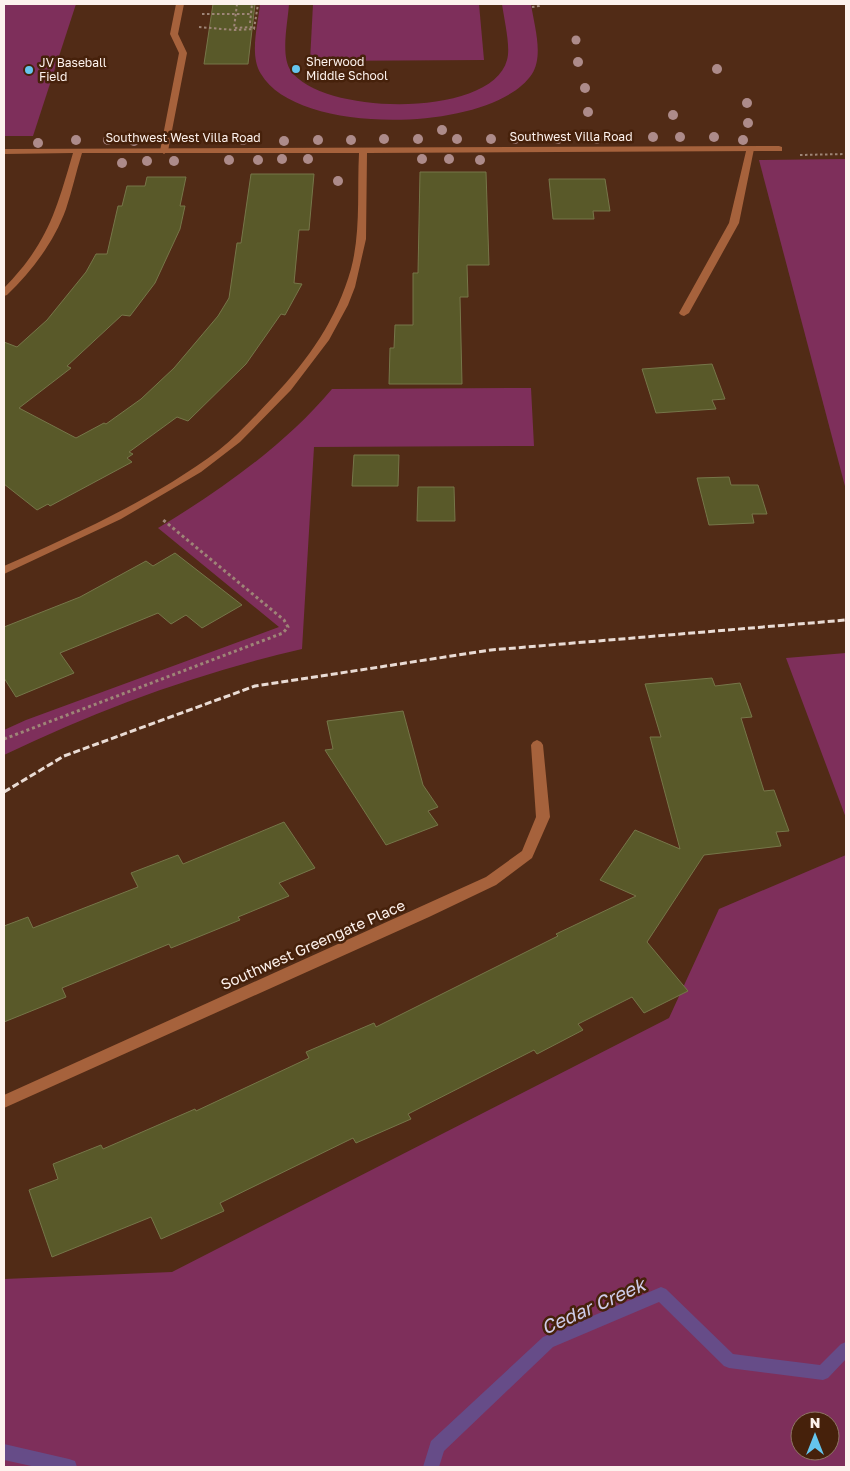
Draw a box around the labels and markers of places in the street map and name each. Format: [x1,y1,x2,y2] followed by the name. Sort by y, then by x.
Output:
[306,54,388,83] place label: Sherwood Middle School
[39,55,107,84] place label: JV Baseball Field
[290,63,302,75] marker: Sherwood Middle School
[23,64,35,76] marker: JV Baseball Field

